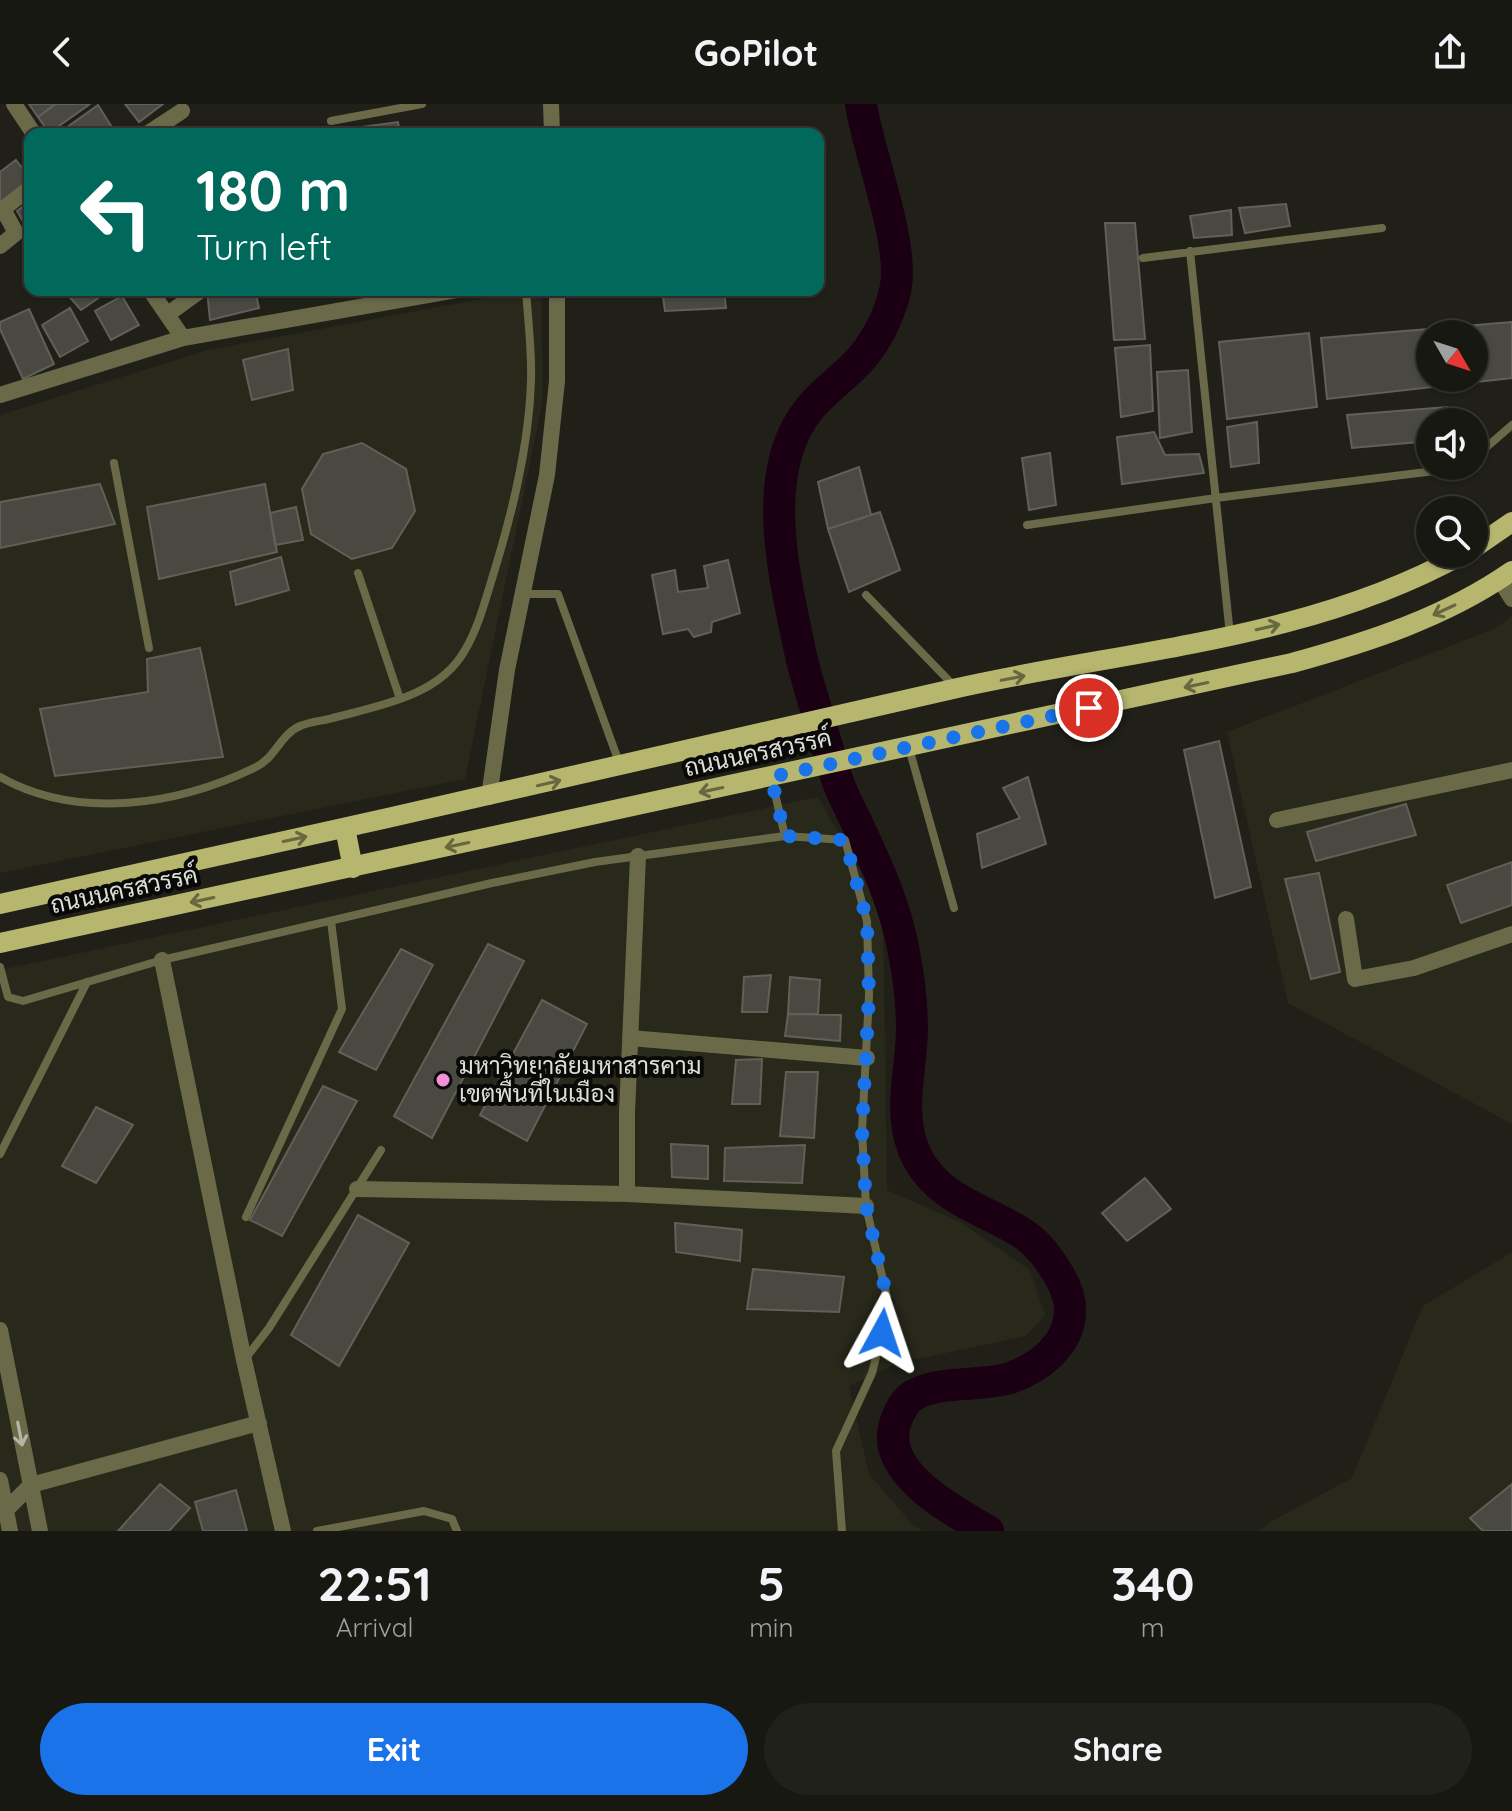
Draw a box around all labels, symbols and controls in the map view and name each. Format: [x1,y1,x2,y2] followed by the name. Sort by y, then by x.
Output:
[40,30,84,74] icon: back
[694,30,818,75] text: GoPilot
[1428,30,1472,74] icon: share
[196,155,350,225] text: 180 m
[64,160,168,264] icon: left
[196,224,332,269] text: Turn left
[1416,320,1488,392] north arrow
[1416,320,1488,568] map controls
[1416,408,1488,480] button: sound
[1416,496,1488,568] button: search
[1432,603,1456,618] one-way arrow
[1255,619,1281,634] one-way arrow
[1000,669,1026,684] one-way arrow
[1055,674,1123,742] pin
[1184,678,1209,693] one-way arrow
[1067,686,1111,730] icon: arrive
[681,722,834,782] street label: ถนนนครสวรรค์
[535,774,561,789] one-way arrow
[698,783,724,798] one-way arrow
[282,831,307,846] one-way arrow
[444,838,470,853] one-way arrow
[47,859,200,919] street label: ถนนนครสวรรค์
[190,893,216,908] one-way arrow
[459,1050,701,1108] place label: มหาวิทยาลัยมหาสารคาม เขตพื้นที่ในเมือง
[434,1071,452,1089] marker: มหาวิทยาลัยมหาสารคาม เขตพื้นที่ในเมือง
[840,1291,924,1375] position arrow
[14,1421,29,1446] one-way arrow
[318,1553,432,1613] text: 22:51
[757,1553,785,1613] text: 5
[1111,1553,1194,1613] text: 340
[336,1611,413,1644] text: Arrival
[749,1611,793,1644] text: min
[1141,1611,1165,1644] text: m
[40,1703,748,1795] button: Exit
[764,1703,1472,1795] button: Share

